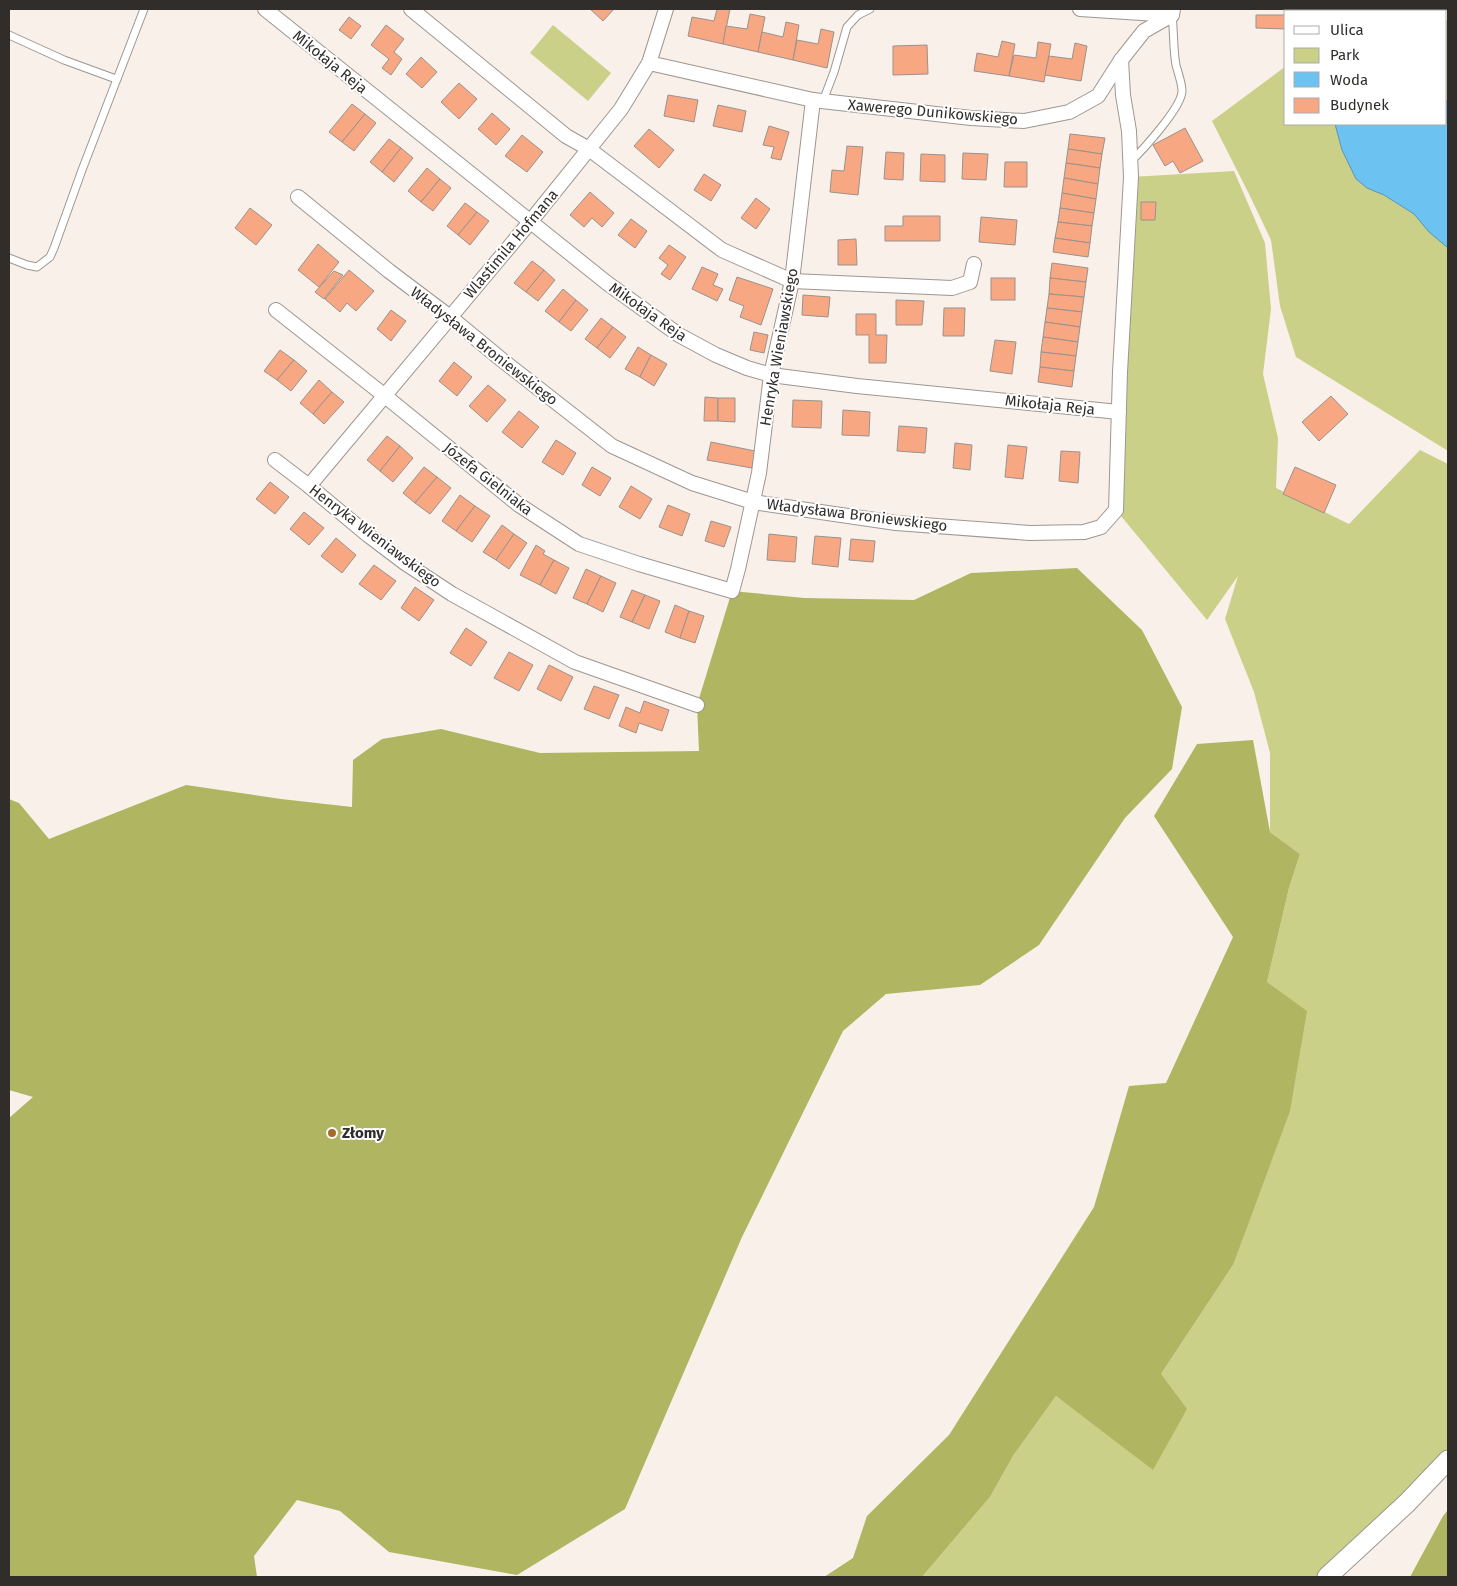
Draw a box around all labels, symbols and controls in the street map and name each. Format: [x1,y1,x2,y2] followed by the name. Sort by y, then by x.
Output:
[1284,10,1447,125] legend
[1330,21,1364,39] text: Ulica
[289,27,371,97] street label: Mikołaja Reja
[1330,46,1360,64] text: Park
[1330,71,1368,89] text: Woda
[847,96,1019,128] street label: Xawerego Dunikowskiego
[1330,96,1389,114] text: Budynek
[460,186,562,302] street label: Wlastimila Hofmana
[756,267,802,427] street label: Henryka Wieniawskiego
[606,279,690,345] street label: Mikołaja Reja
[407,283,561,409] street label: Władysława Broniewskiego
[1004,391,1096,419] street label: Mikołaja Reja
[440,439,536,519] street label: Józefa Gielniaka
[306,481,444,591] street label: Henryka Wieniawskiego
[766,495,948,535] street label: Władysława Broniewskiego
[342,1124,384,1142] place label: Złomy
[326,1127,338,1139] marker: Złomy

